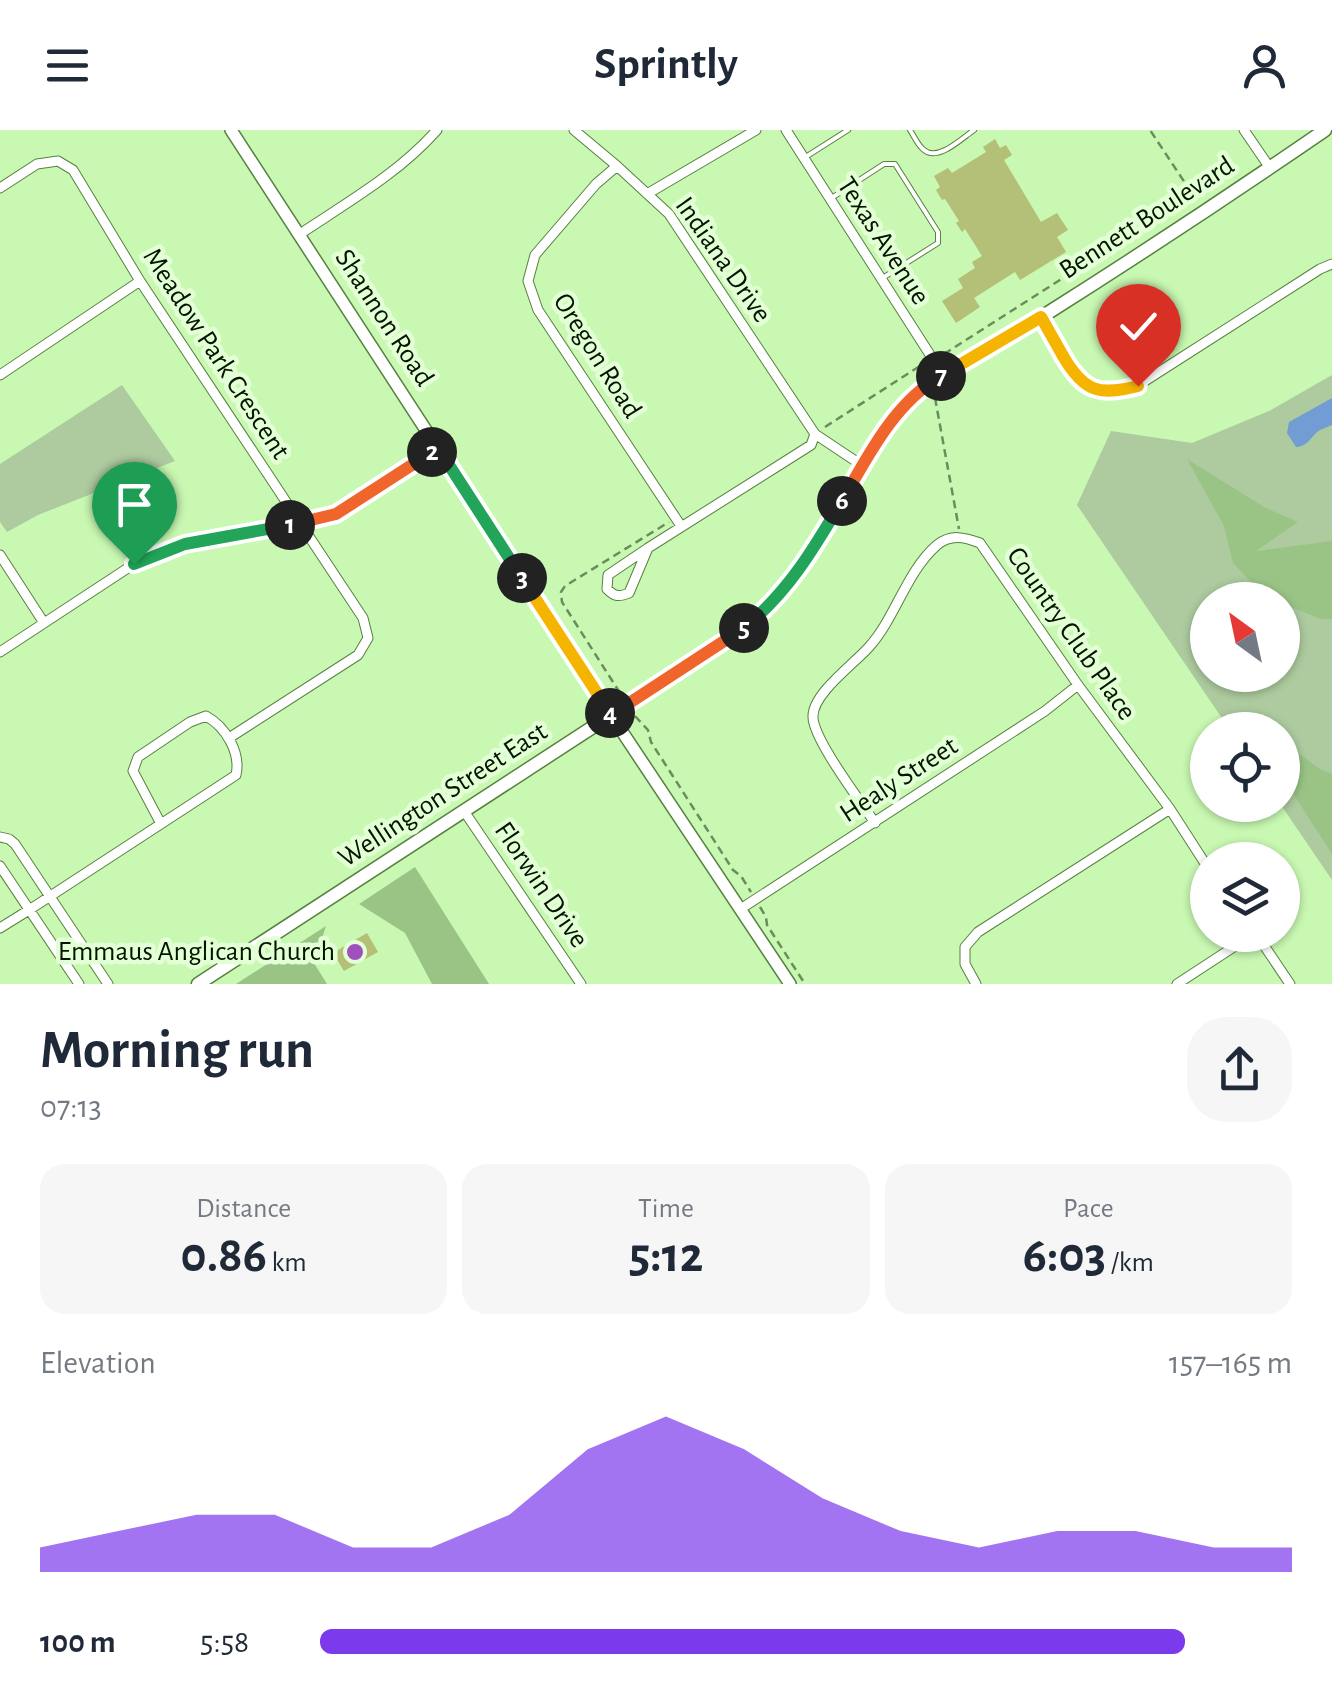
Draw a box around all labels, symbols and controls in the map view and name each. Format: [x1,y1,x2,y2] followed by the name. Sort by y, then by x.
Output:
[40,38,95,93] icon: menu
[1237,38,1292,93] icon: person
[594,42,738,87] text: Sprintly
[1055,151,1239,285] street label: Bennett Boulevard
[832,172,934,310] street label: Texas Avenue
[670,192,776,328] street label: Indiana Drive
[138,244,294,464] street label: Meadow Park Crescent
[330,245,438,391] street label: Shannon Road
[1096,284,1181,387] pin
[548,289,646,423] street label: Oregon Road
[1111,299,1166,354] icon: check
[916,351,966,401] pin: 7
[935,362,947,390] text: 7
[407,427,457,477] pin: 2
[425,438,439,466] text: 2
[92,462,177,565] pin
[817,476,867,526] pin: 6
[107,477,162,532] icon: arrive
[835,487,849,515] text: 6
[265,500,315,550] pin: 1
[285,511,295,539] text: 1
[1001,542,1141,726] street label: Country Club Place
[497,553,547,603] pin: 3
[516,564,528,592] text: 3
[1190,582,1300,692] north arrow
[1190,582,1300,952] map controls
[719,603,769,653] pin: 5
[738,614,750,642] text: 5
[585,688,635,738] pin: 4
[603,699,617,727] text: 4
[1190,712,1300,822] button: locate
[334,717,552,873] street label: Wellington Street East
[835,732,963,828] street label: Healy Street
[489,817,593,953] street label: Florwin Drive
[1190,842,1300,952] button: layers
[58,938,335,966] place label: Emmaus Anglican Church
[344,941,366,963] marker: Emmaus Anglican Church
[1187,1017,1292,1122] button: share
[40,1023,314,1078] text: Morning run
[40,1091,102,1123] text: 07:13
[196,1195,291,1223] text: Distance
[638,1195,694,1223] text: Time
[1063,1195,1114,1223] text: Pace
[181,1231,267,1281] text: 0.86
[629,1231,703,1281] text: 5:12
[1023,1231,1106,1281] text: 6:03
[267,1249,307,1277] text: km
[1106,1249,1154,1277] text: /km
[40,1347,156,1379] text: Elevation
[1169,1347,1292,1379] text: 157–165 m
[40,1626,116,1658] text: 100 m
[200,1626,249,1658] text: 5:58

